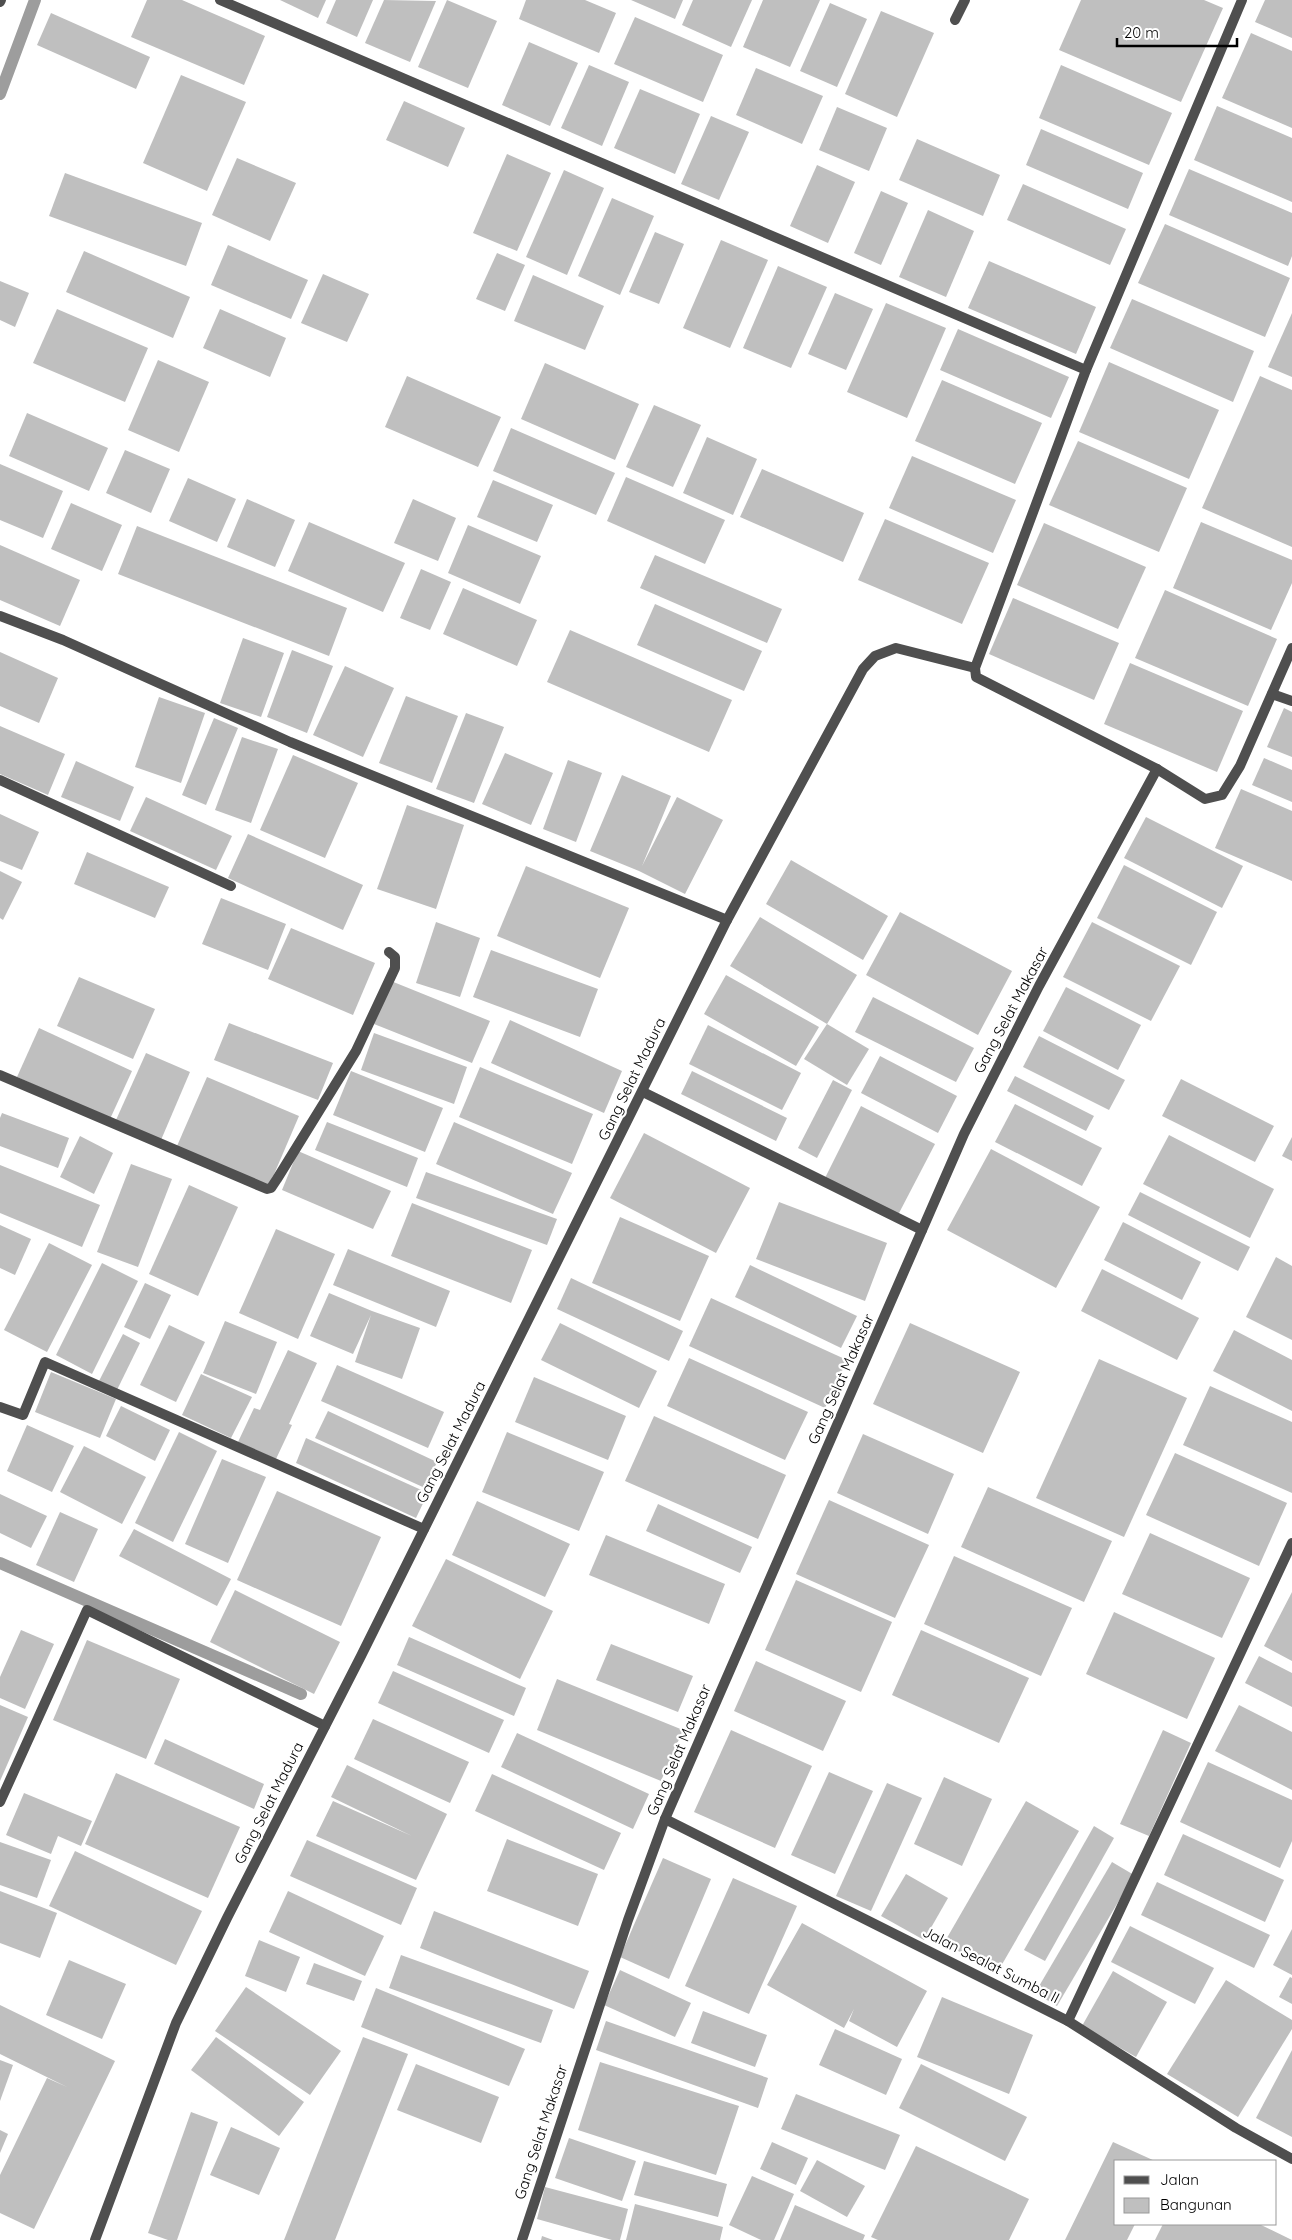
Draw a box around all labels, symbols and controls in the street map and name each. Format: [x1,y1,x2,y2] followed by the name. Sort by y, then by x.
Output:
[1117,15,1237,47] scale bar
[1124,23,1159,42] text: 20 m
[969,943,1052,1076] street label: Gang Selat Makasar
[594,1014,670,1143] street label: Gang Selat Madura
[803,1310,878,1447] street label: Gang Selat Makasar
[412,1378,490,1506] street label: Gang Selat Madura
[642,1681,715,1818] street label: Gang Selat Makasar
[230,1739,308,1867] street label: Gang Selat Madura
[920,1922,1063,2007] street label: Jalan Sealat Sumba II
[510,2062,571,2202] street label: Gang Selat Makasar
[1114,2160,1277,2225] legend
[1160,2170,1199,2189] text: Jalan
[1160,2195,1232,2214] text: Bangunan

